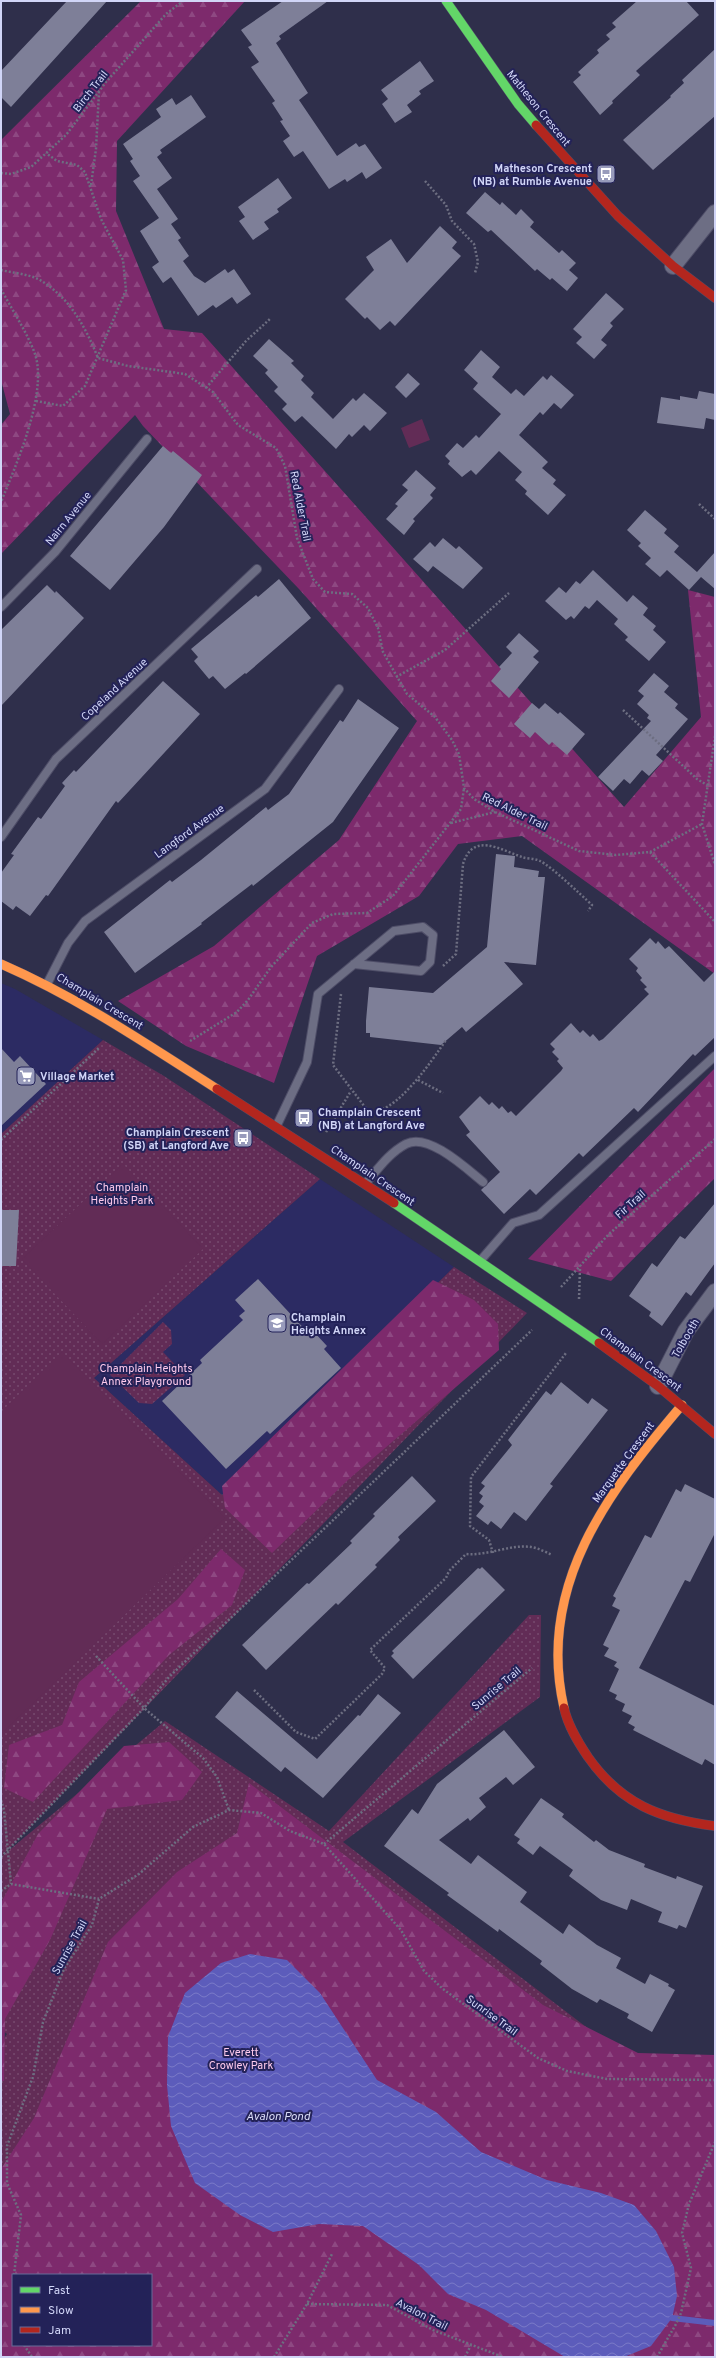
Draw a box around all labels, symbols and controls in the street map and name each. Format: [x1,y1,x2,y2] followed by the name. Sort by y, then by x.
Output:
[70,68,111,115] street label: Birch Trail
[503,68,573,150] street label: Matheson Crescent
[473,162,592,189] place label: Matheson Crescent (NB) at Rumble Avenue
[595,163,617,185] bus stop icon: Matheson Crescent (NB) at Rumble Avenue
[286,470,314,543] street label: Red Alder Trail
[43,489,95,548] street label: Nairn Avenue
[79,655,151,724] street label: Copeland Avenue
[479,790,550,834] street label: Red Alder Trail
[152,802,227,862] street label: Langford Avenue
[53,970,146,1033] street label: Champlain Crescent
[15,1065,37,1087] supermarket icon: Village Market
[40,1070,114,1084] place label: Village Market
[318,1106,425,1133] place label: Champlain Crescent (NB) at Langford Ave
[293,1107,315,1129] bus stop icon: Champlain Crescent (NB) at Langford Ave
[123,1126,229,1153] place label: Champlain Crescent (SB) at Langford Ave
[232,1127,254,1149] bus stop icon: Champlain Crescent (SB) at Langford Ave
[327,1142,417,1209] street label: Champlain Crescent
[90,1181,154,1208] park label: Champlain Heights Park
[612,1187,649,1222] street label: Fir Trail
[291,1311,367,1338] place label: Champlain Heights Annex
[266,1312,288,1334] school or university icon: Champlain Heights Annex
[669,1316,703,1361] street label: Tolbooth
[597,1324,684,1395] street label: Champlain Crescent
[99,1362,193,1389] park label: Champlain Heights Annex Playground
[590,1419,658,1506] street label: Marquette Crescent
[469,1664,524,1714] street label: Sunrise Trail
[49,1918,91,1977] street label: Sunrise Trail
[463,1992,520,2039] street label: Sunrise Trail
[209,2046,274,2073] park label: Everett Crowley Park
[246,2109,311,2125] water label: Avalon Pond
[12,2274,152,2346] legend
[48,2283,70,2299] text: Fast
[393,2296,450,2334] street label: Avalon Trail
[48,2303,74,2319] text: Slow
[48,2323,71,2339] text: Jam

